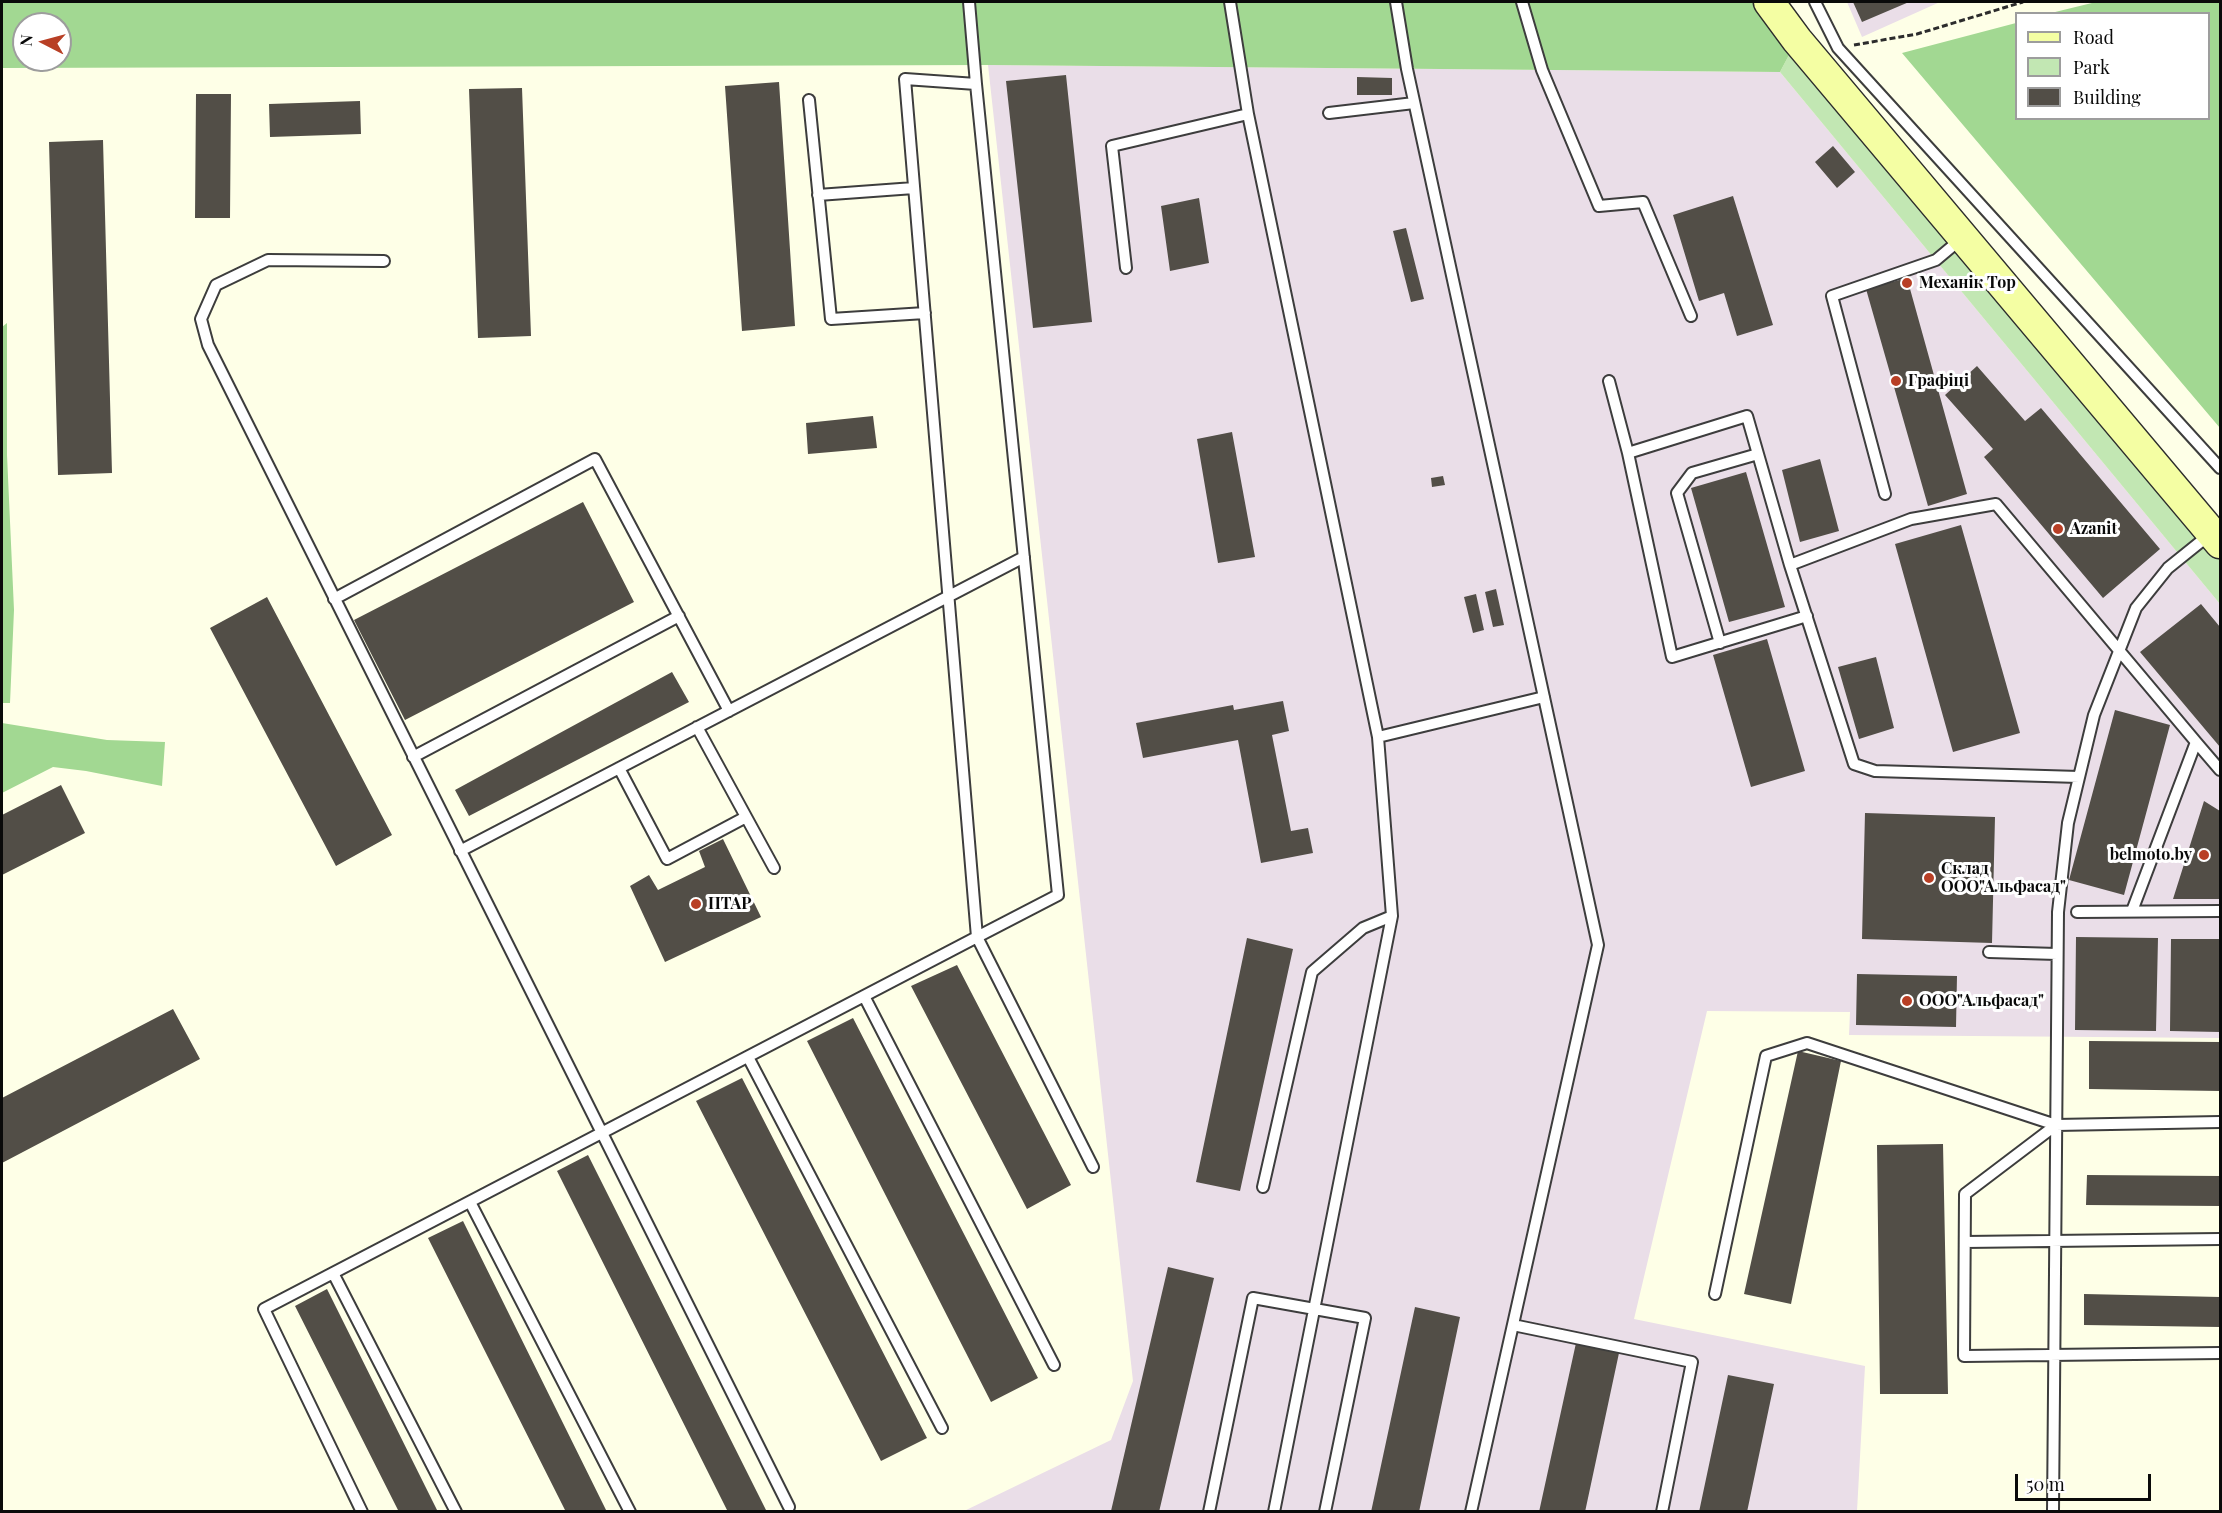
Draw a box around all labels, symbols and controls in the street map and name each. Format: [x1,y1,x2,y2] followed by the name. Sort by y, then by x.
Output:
[12,12,72,72] north arrow
[2015,12,2210,120] legend
[2073,25,2114,49] text: Road
[15,33,37,47] text: N
[2073,55,2110,79] text: Park
[2073,85,2141,109] text: Building
[1919,273,2016,293] place label: Механік Тор
[1900,276,1914,290] marker: Механік Тор
[1908,371,1969,391] place label: Графіці
[1889,374,1903,388] marker: Графіці
[2070,519,2117,539] place label: Azanit
[2051,522,2065,536] marker: Azanit
[2110,845,2192,865] place label: belmoto.by
[2197,848,2211,862] marker: belmoto.by
[1941,859,2066,897] place label: Склад ООО"Альфасад"
[1922,871,1936,885] marker: Склад ООО"Альфасад"
[708,894,751,914] place label: ПТАР
[689,897,703,911] marker: ПТАР
[1919,991,2044,1011] place label: ООО"Альфасад"
[1900,994,1914,1008] marker: ООО"Альфасад"
[2018,1462,2154,1500] scale bar
[2026,1472,2065,1496] text: 50 m

